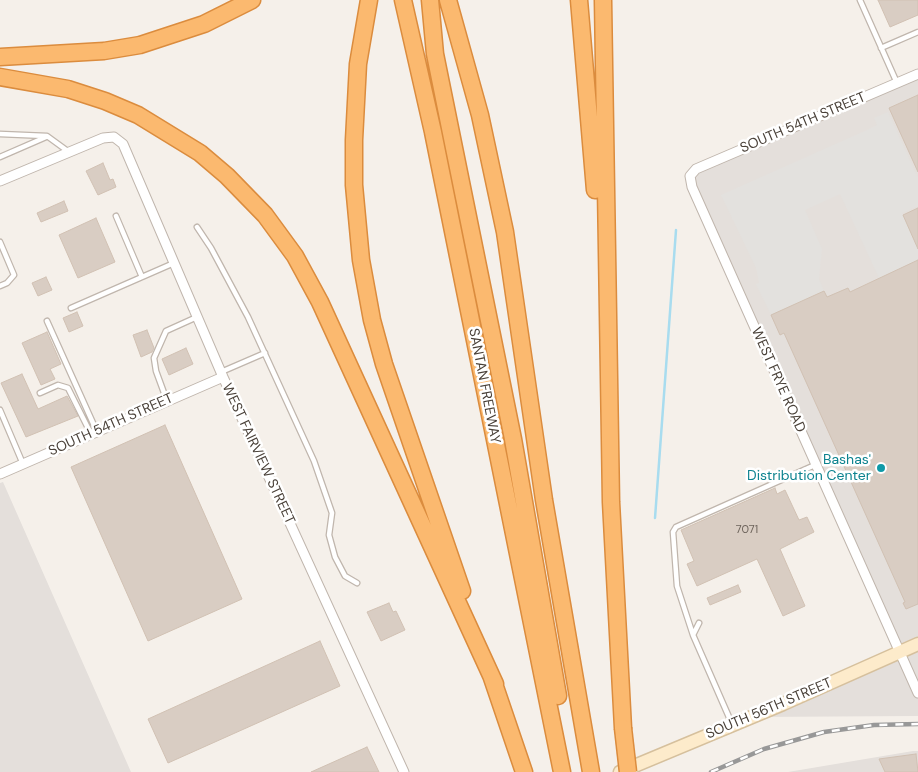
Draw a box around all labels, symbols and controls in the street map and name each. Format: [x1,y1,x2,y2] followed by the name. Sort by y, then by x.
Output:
[738,89,868,157] street label: SOUTH 54TH STREET
[747,325,809,435] street label: WEST FRYE ROAD
[465,327,503,445] street label: SANTAN FREEWAY
[218,381,298,527] street label: WEST FAIRVIEW STREET
[46,390,176,460] street label: SOUTH 54TH STREET
[747,452,871,484] place label: Bashas' Distribution Center
[875,462,887,474] marker: Bashas' Distribution Center
[736,523,758,537] house number: 7071
[704,675,834,743] street label: SOUTH 56TH STREET

